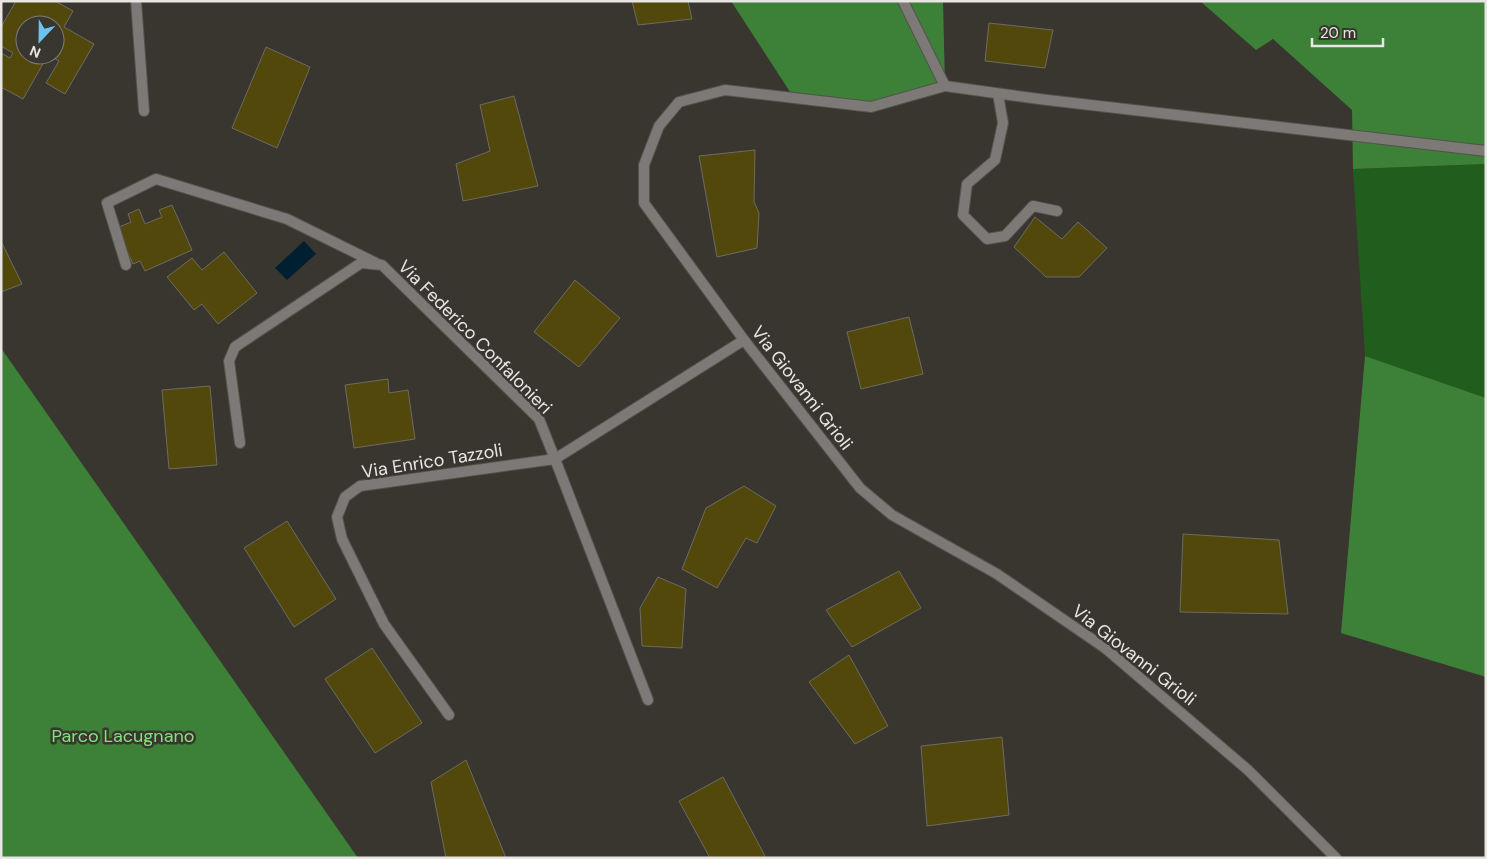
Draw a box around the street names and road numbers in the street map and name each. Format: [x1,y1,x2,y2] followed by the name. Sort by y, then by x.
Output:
[393,255,557,419] street label: Via Federico Confalonieri
[746,321,858,455] street label: Via Giovanni Grioli
[360,438,504,484] street label: Via Enrico Tazzoli
[1067,599,1201,711] street label: Via Giovanni Grioli

